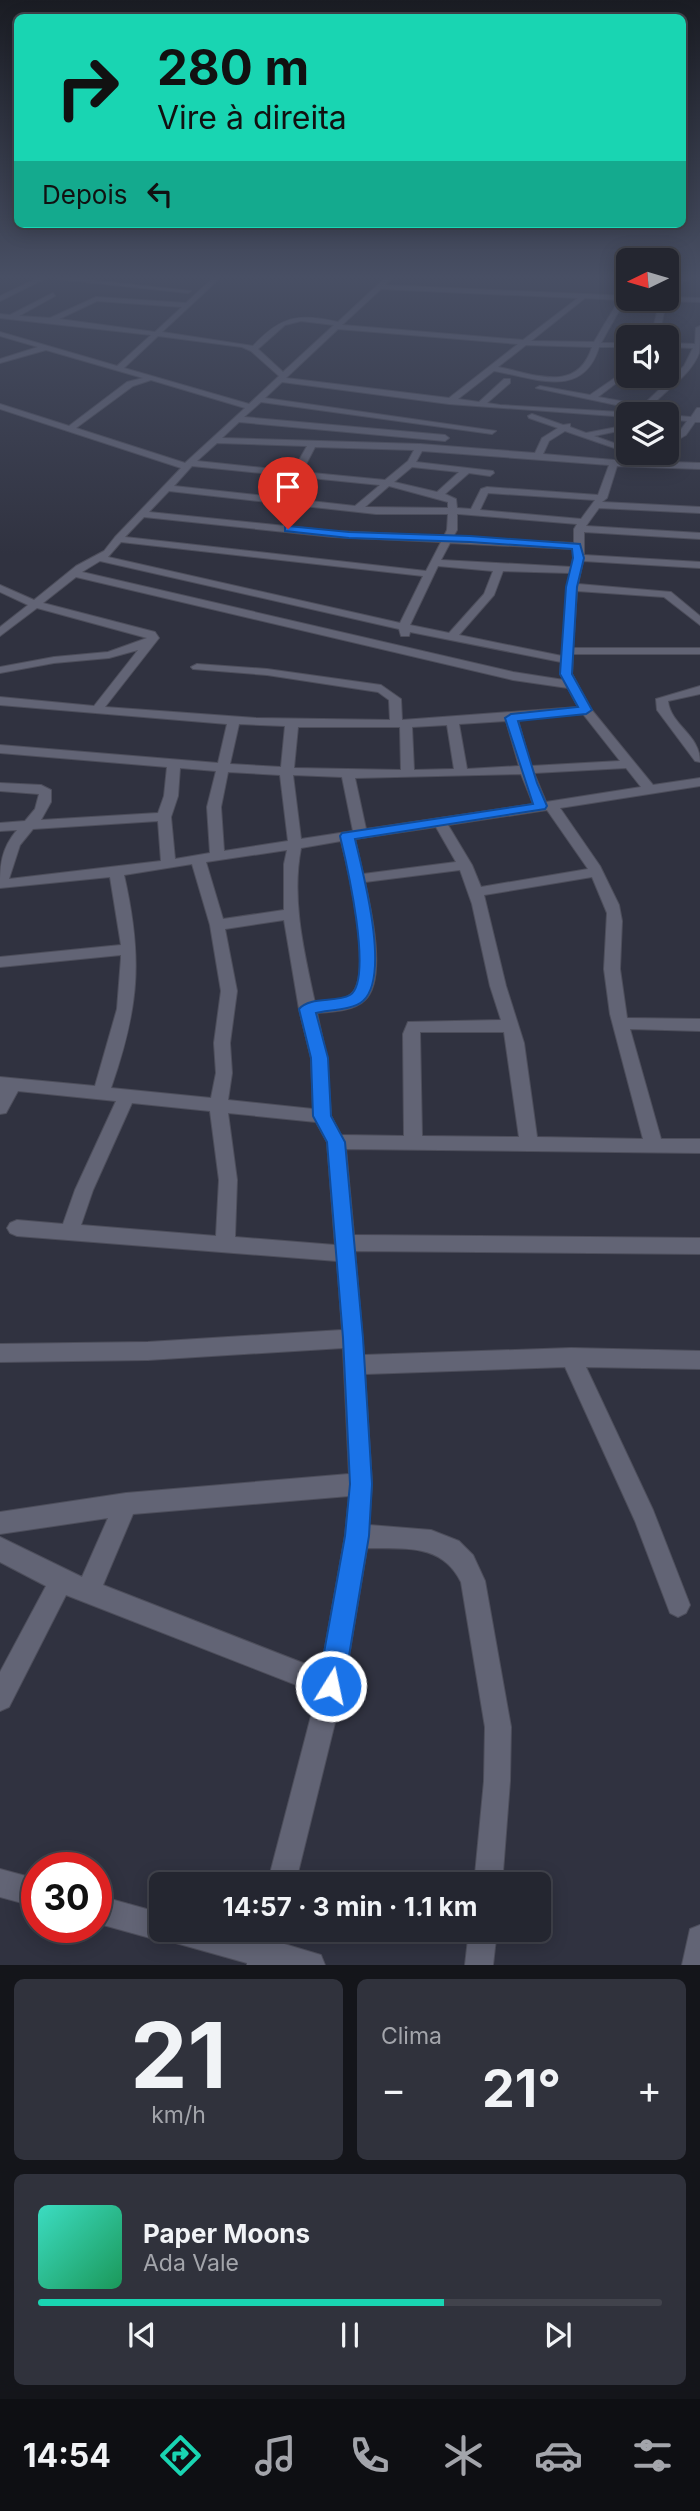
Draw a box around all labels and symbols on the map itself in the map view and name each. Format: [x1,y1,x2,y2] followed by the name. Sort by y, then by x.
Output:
[616,248,679,312] north arrow
[258,457,318,529] pin
[294,1649,368,1723] position arrow
[21,1852,112,1943] speed limit sign: 30

